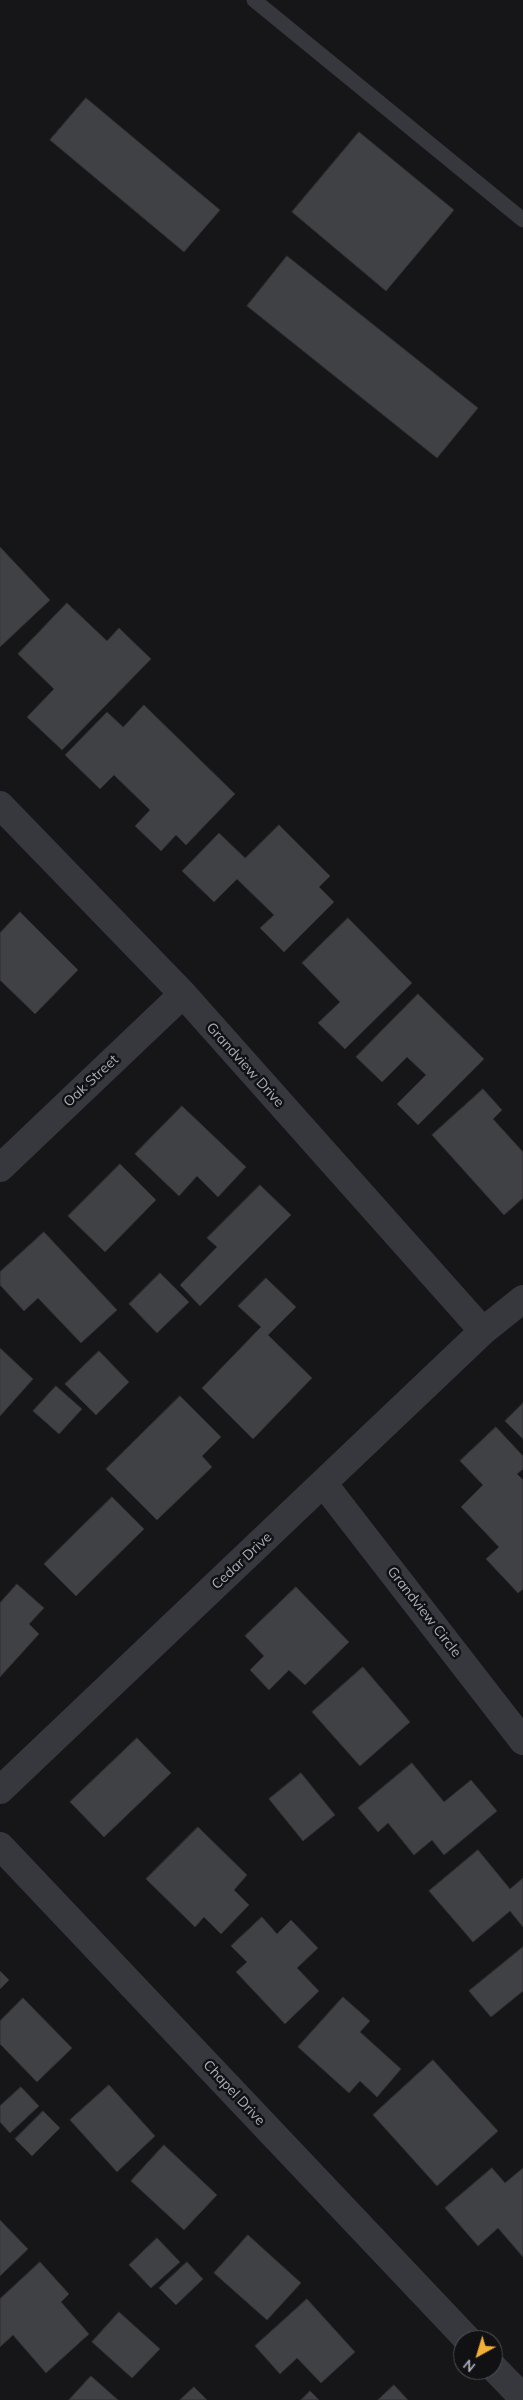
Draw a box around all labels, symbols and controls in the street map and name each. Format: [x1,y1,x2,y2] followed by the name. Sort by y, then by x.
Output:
[203,1019,287,1111] street label: Grandview Drive
[60,1051,122,1111] street label: Oak Street
[208,1529,276,1593] street label: Cedar Drive
[383,1563,465,1661] street label: Grandview Circle
[200,2057,268,2129] street label: Chapel Drive
[453,2330,503,2380] north arrow
[459,2356,479,2376] text: N

